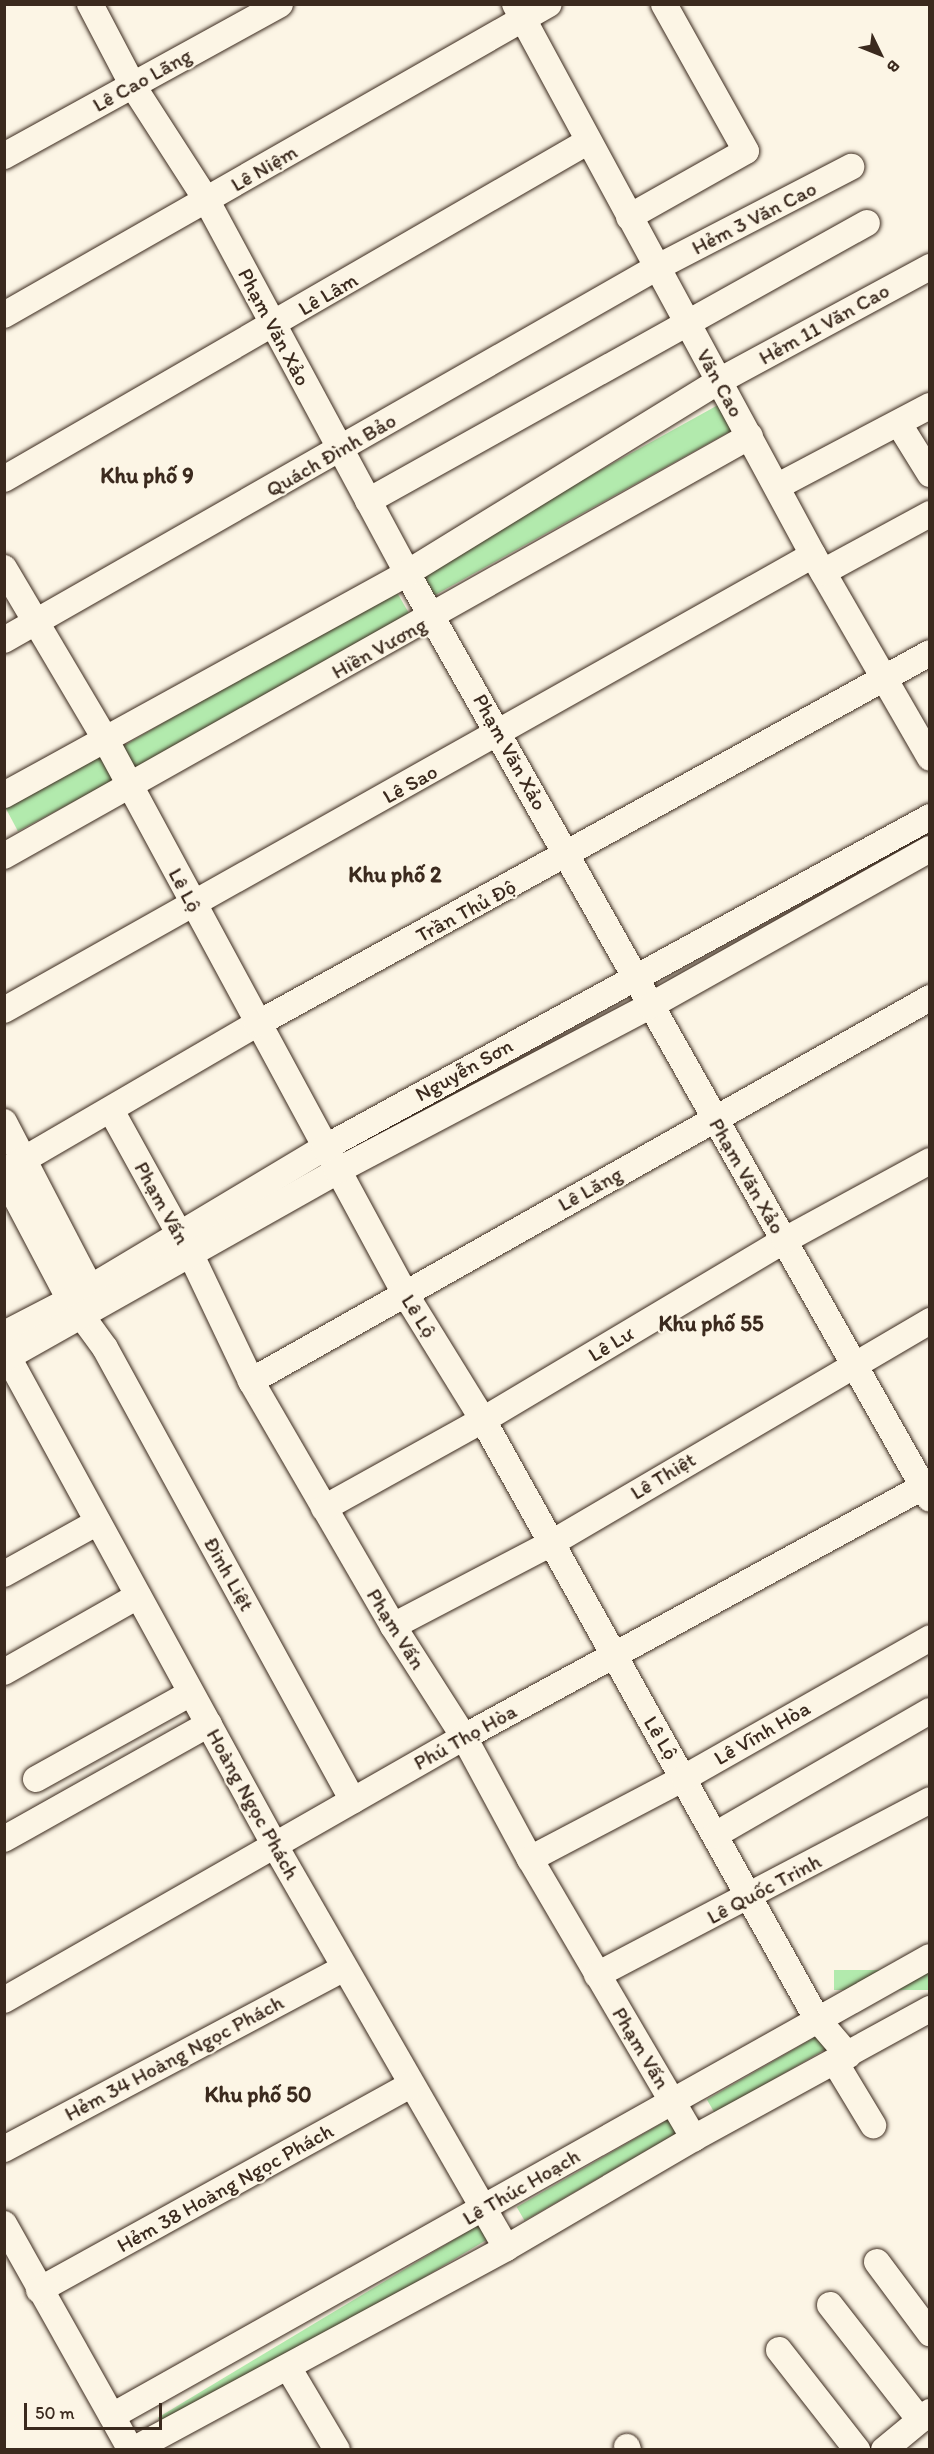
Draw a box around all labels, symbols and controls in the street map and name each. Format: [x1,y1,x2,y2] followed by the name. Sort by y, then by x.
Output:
[850,24,910,84] north arrow
[88,42,196,118] street label: Lê Cao Lãng
[883,56,904,77] text: B
[226,139,302,197] street label: Lê Niệm
[687,176,821,260] street label: Hẻm 3 Văn Cao
[232,263,316,391] street label: Phạm Văn Xảo
[294,267,362,321] street label: Lê Lâm
[754,278,894,370] street label: Hẻm 11 Văn Cao
[691,344,749,422] street label: Văn Cao
[262,408,400,502] street label: Quách Đình Bảo
[100,463,194,489] district label: Khu phố 9
[327,612,431,684] street label: Hiền Vương
[467,689,553,815] street label: Phạm Văn Xảo
[378,759,442,809] street label: Lê Sao
[348,862,442,888] district label: Khu phố 2
[163,863,207,917] street label: Lê Lộ
[411,874,521,948] street label: Trần Thủ Độ
[411,1033,517,1107] street label: Nguyễn Sơn
[703,1113,791,1239] street label: Phạm Văn Xảo
[129,1157,195,1249] street label: Phạm Vấn
[554,1161,626,1217] street label: Lê Lăng
[396,1290,442,1342] street label: Lê Lộ
[658,1311,764,1337] district label: Khu phố 55
[584,1321,638,1367] street label: Lê Lư
[626,1447,700,1505] street label: Lê Thiệt
[198,1533,260,1615] street label: Đinh Liệt
[361,1584,431,1674] street label: Phạm Vấn
[710,1695,814,1771] street label: Lê Vĩnh Hòa
[409,1698,521,1776] street label: Phú Thọ Hòa
[638,1711,684,1765] street label: Lê Lộ
[201,1724,305,1884] street label: Hoàng Ngọc Phách
[703,1849,825,1929] street label: Lê Quốc Trinh
[60,1990,288,2126] street label: Hẻm 34 Hoàng Ngọc Phách
[607,2003,675,2093] street label: Phạm Vấn
[204,2082,312,2108] district label: Khu phố 50
[113,2118,337,2258] street label: Hẻm 38 Hoàng Ngọc Phách
[458,2143,584,2231] street label: Lê Thúc Hoạch
[27,2391,165,2429] scale bar
[35,2402,75,2424] text: 50 m

